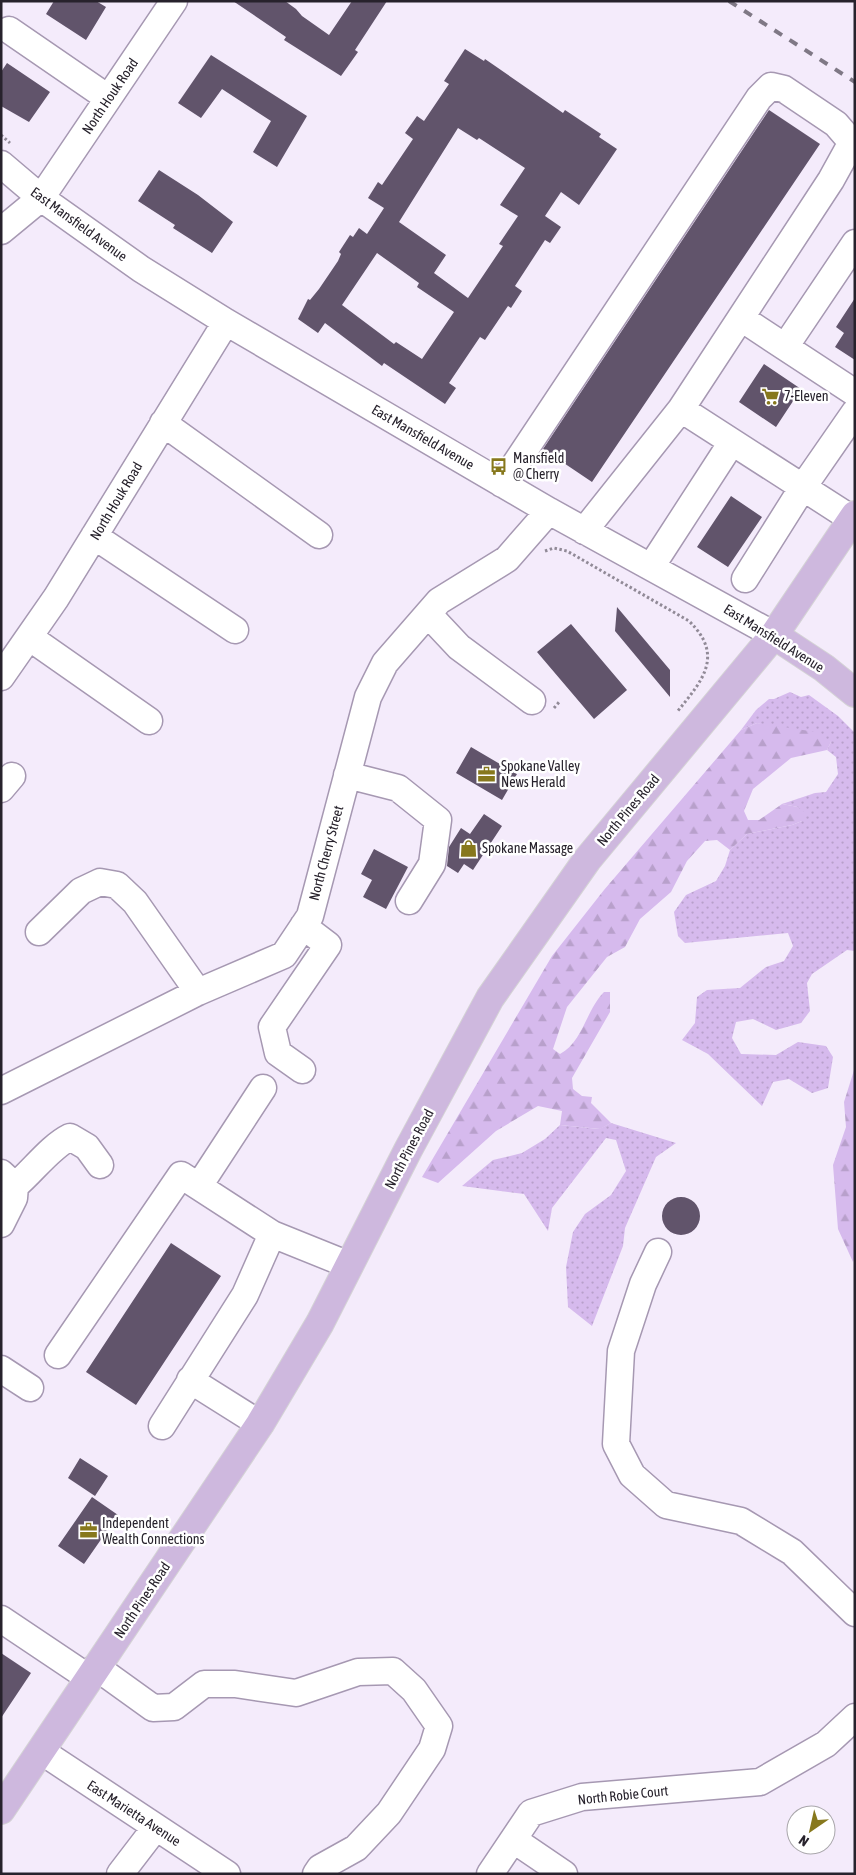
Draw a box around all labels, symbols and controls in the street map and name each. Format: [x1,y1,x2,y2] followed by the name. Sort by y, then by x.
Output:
[79,55,141,137] street label: North Houk Road
[28,184,130,264] street label: East Mansfield Avenue
[760,386,780,406] supermarket icon: 7-Eleven
[784,388,829,404] place label: 7-Eleven
[369,401,477,473] street label: East Mansfield Avenue
[513,450,564,482] place label: Mansfield @ Cherry
[489,456,509,476] bus stop icon: Mansfield @ Cherry
[87,459,145,543] street label: North Houk Road
[721,601,827,675] street label: East Mansfield Avenue
[501,758,580,790] place label: Spokane Valley News Herald
[477,764,497,784] office icon: Spokane Valley News Herald
[594,771,662,849] street label: North Pines Road
[306,804,346,902] street label: North Cherry Street
[458,838,478,858] shop icon: Spokane Massage
[482,840,573,856] place label: Spokane Massage
[381,1106,437,1192] street label: North Pines Road
[102,1515,205,1547] place label: Independent Wealth Connections
[78,1521,98,1541] office icon: Independent Wealth Connections
[111,1559,173,1641] street label: North Pines Road
[84,1777,184,1849] street label: East Marietta Avenue
[577,1782,669,1808] street label: North Robie Court
[786,1805,836,1855] north arrow
[796,1832,812,1850] text: N

